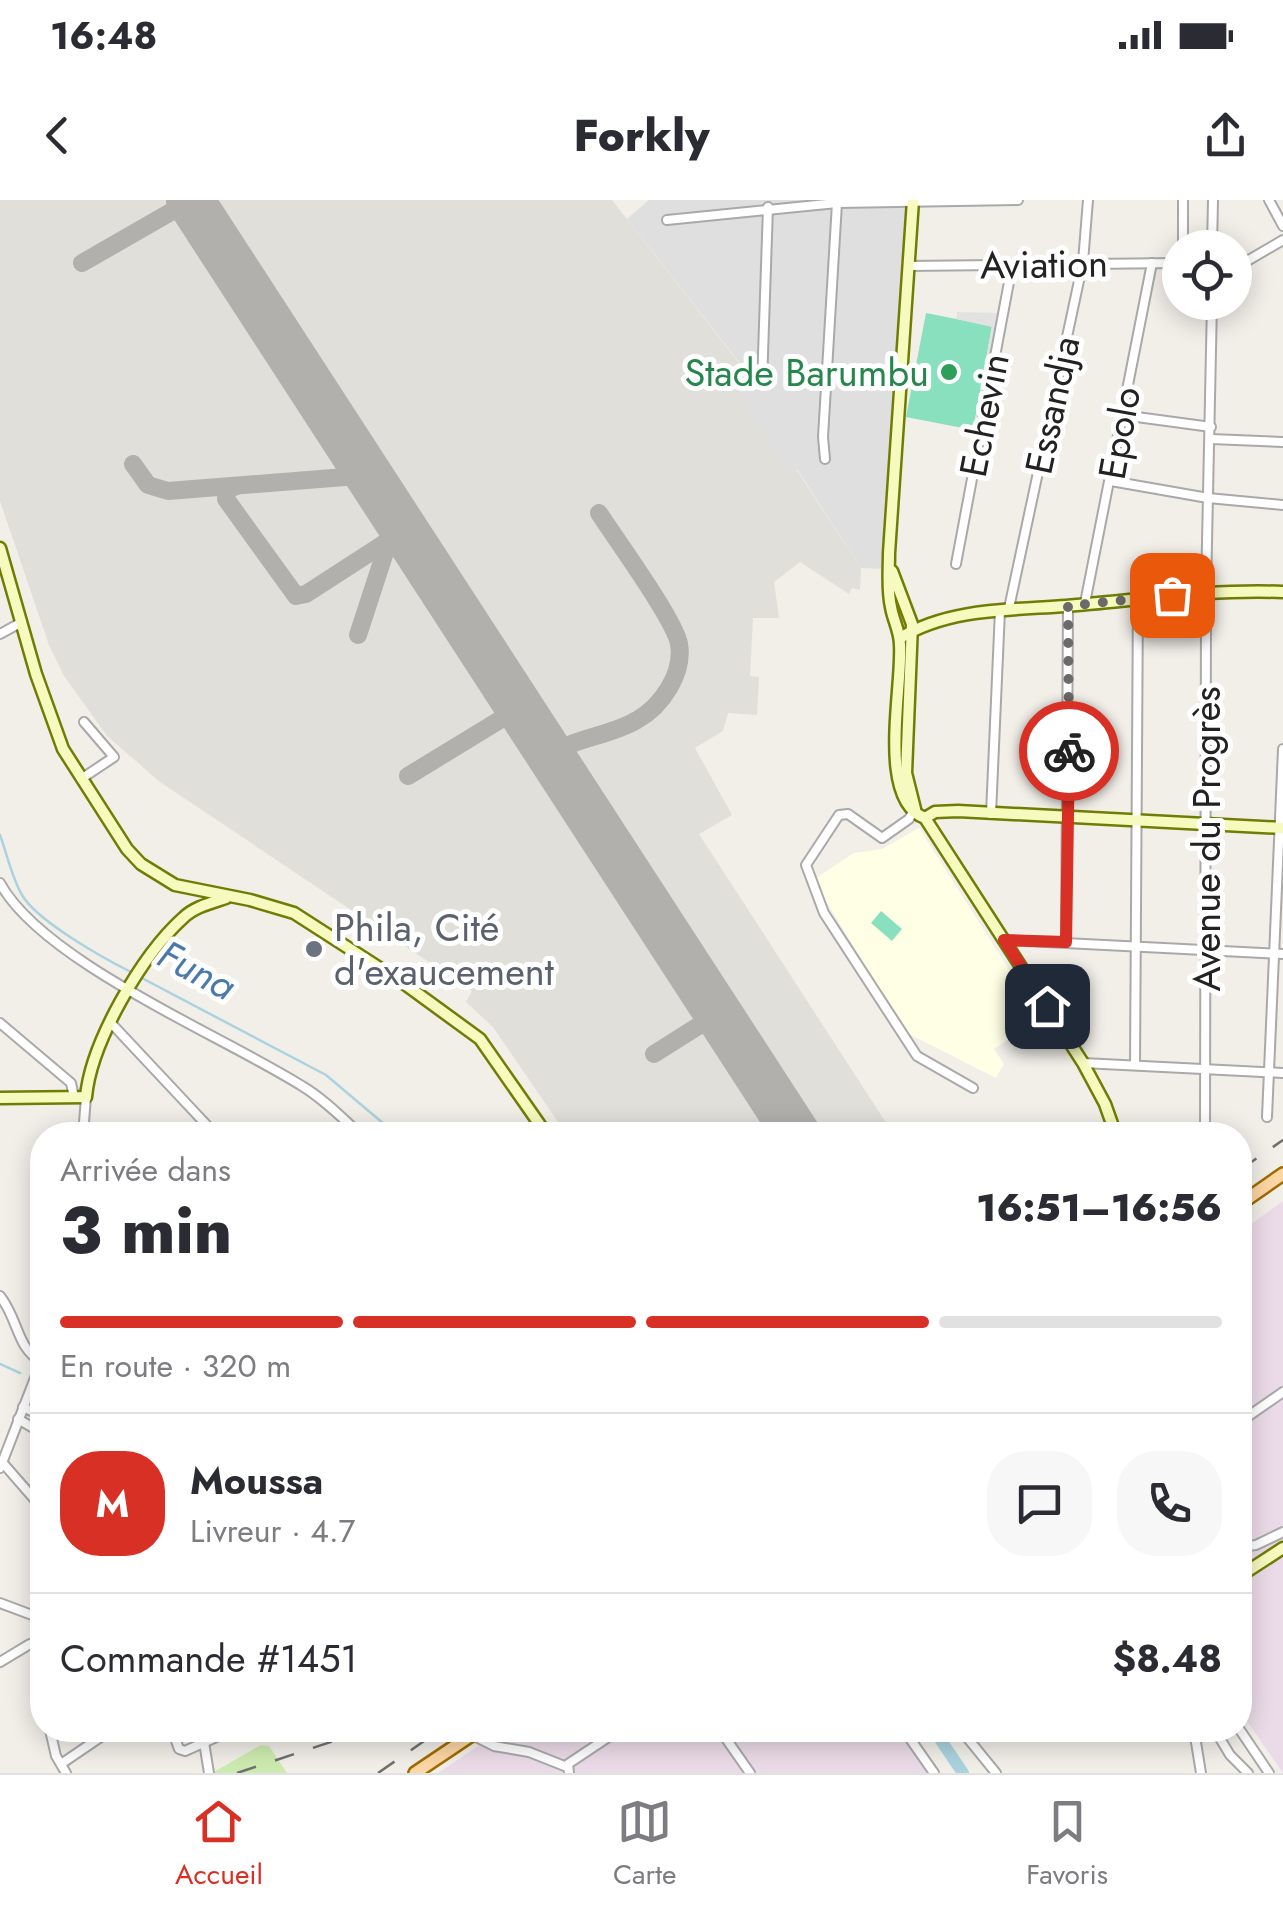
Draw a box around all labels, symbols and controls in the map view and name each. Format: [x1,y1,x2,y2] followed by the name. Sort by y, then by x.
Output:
[50,8,157,63] text: 16:48
[574,103,709,168] text: Forkly
[30,108,85,163] icon: back
[1198,108,1253,163] icon: share
[1162,230,1252,320] map controls
[1162,230,1252,320] button: locate
[980,235,1108,293] street label: Aviation
[1011,331,1093,479] street label: Essandja
[684,345,929,400] place label: Stade Barumbu
[945,349,1023,481] street label: Echevin
[938,361,960,383] marker: Stade Barumbu
[1084,383,1154,483] street label: Epolo
[1130,553,1215,638] pin
[1145,568,1200,623] icon: bag
[1179,686,1234,992] street label: Avenue du Progrès
[1019,701,1119,801] courier
[1042,724,1097,779] icon: bike
[334,900,554,999] place label: Phila, Cité d'exaucement
[147,925,247,1015] water label: Funa
[303,938,325,960] marker: Phila, Cité d'exaucement
[1005,964,1090,1049] pin
[1020,979,1075,1034] icon: home
[60,1147,231,1193] text: Arrivée dans
[976,1180,1222,1235] text: 16:51–16:56
[60,1183,232,1277] text: 3 min
[60,1343,291,1389] text: En route · 320 m
[987,1451,1092,1556] button: chat
[1117,1451,1222,1556] button: phone
[190,1453,323,1508] text: Moussa
[96,1476,129,1531] text: M
[190,1508,355,1554] text: Livreur · 4.7
[60,1631,358,1686] text: Commande #1451
[1113,1631,1222,1686] text: $8.48
[175,1794,263,1895] tab: Accueil
[613,1794,676,1895] tab: Carte
[1026,1794,1108,1895] tab: Favoris

